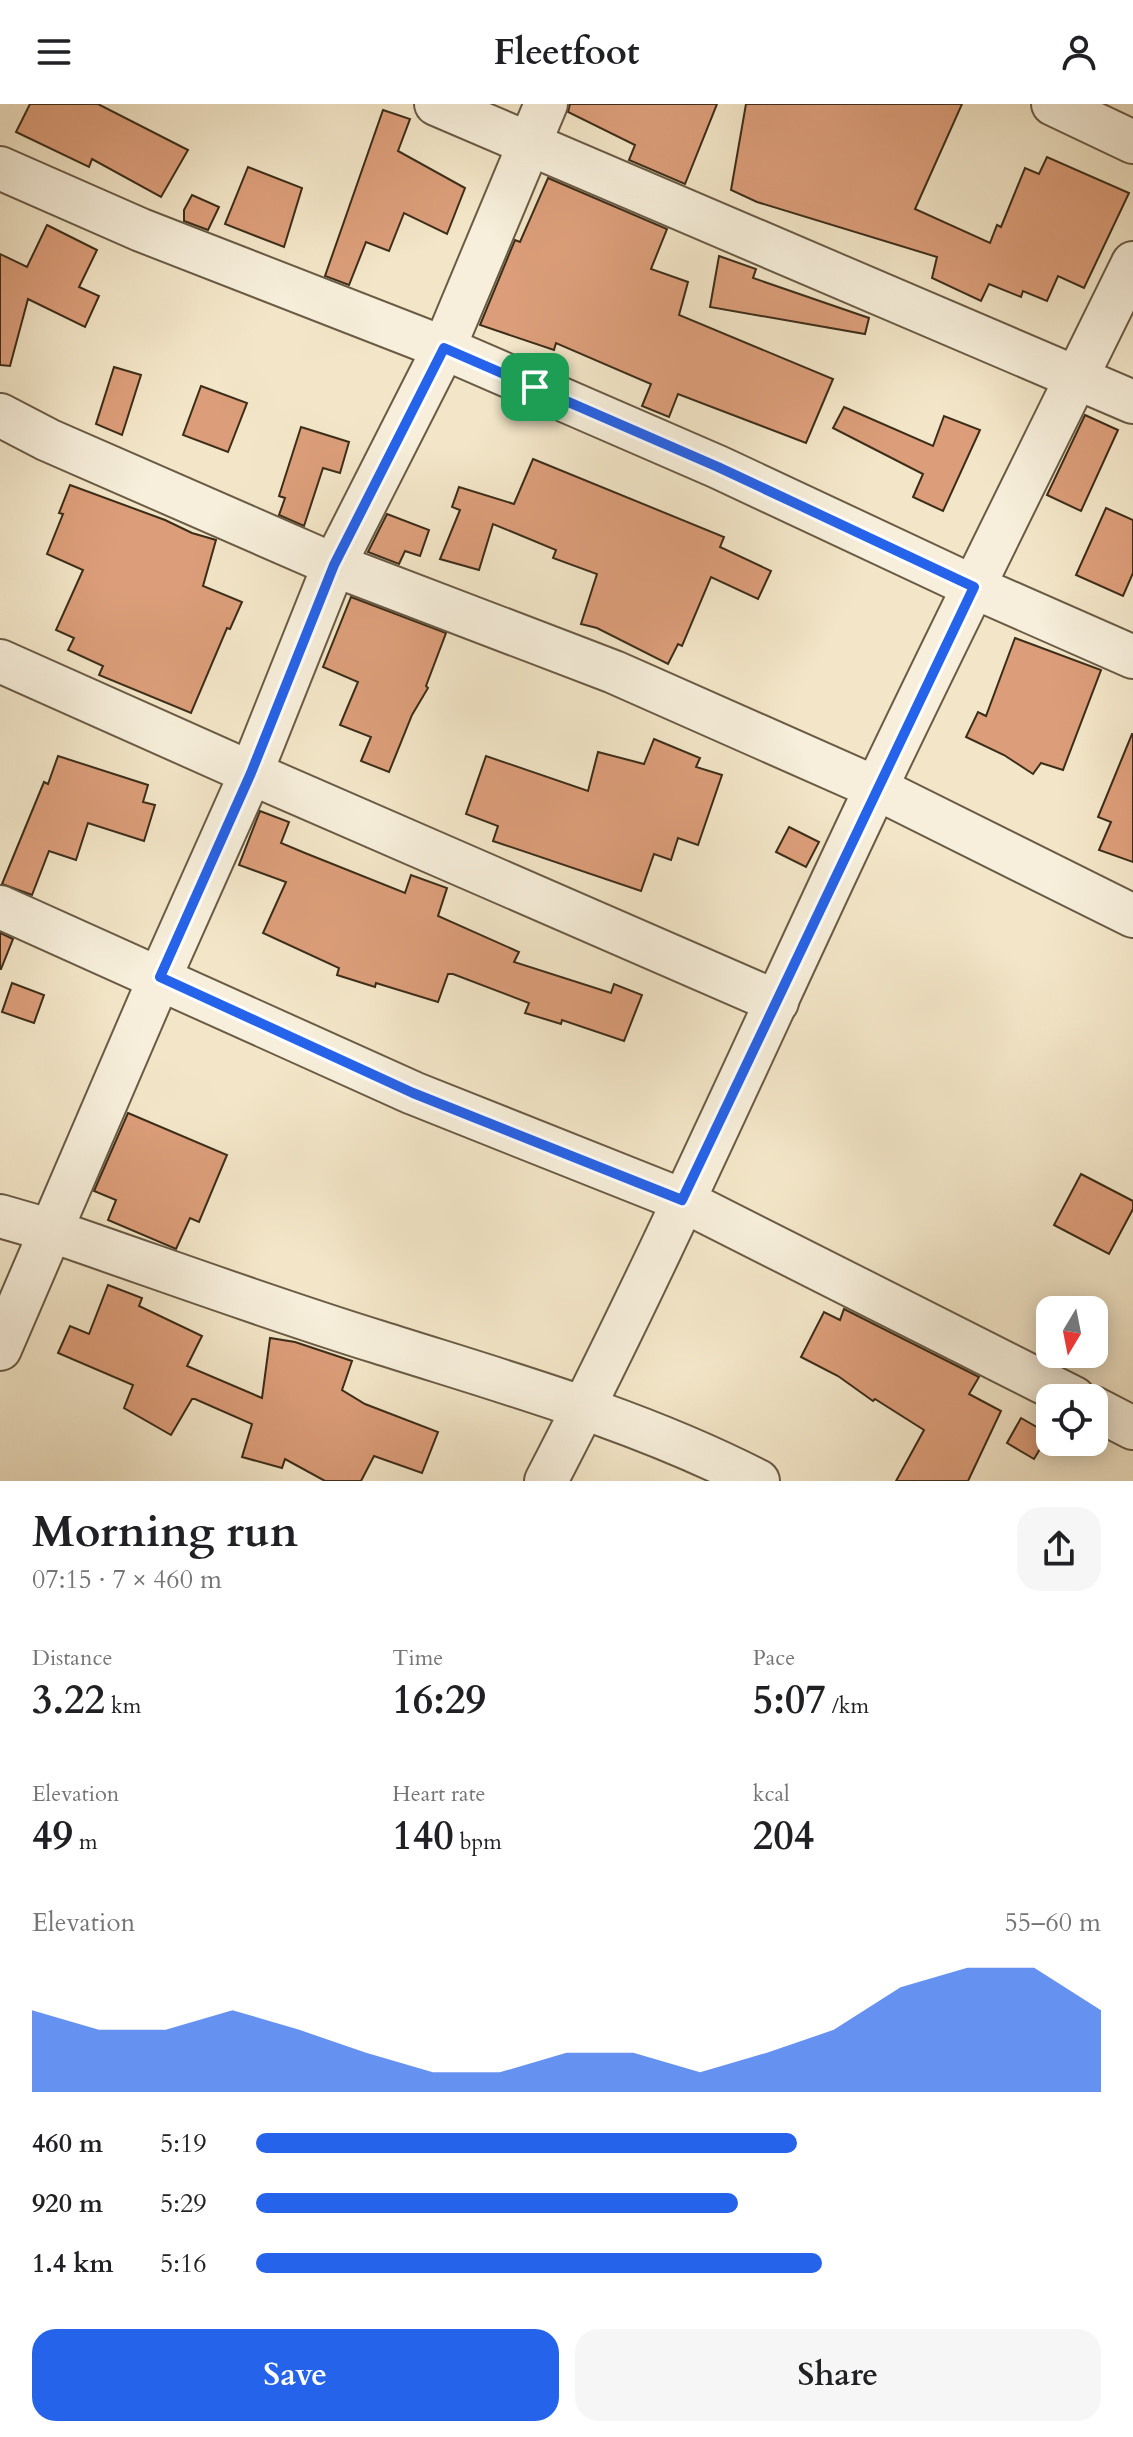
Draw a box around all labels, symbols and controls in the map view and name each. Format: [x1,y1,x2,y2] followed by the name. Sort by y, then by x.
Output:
[493,28,640,77] text: Fleetfoot
[32,30,76,74] icon: menu
[1057,30,1101,74] icon: person
[501,353,569,421] pin
[513,365,557,409] icon: arrive
[1036,1296,1108,1368] north arrow
[1036,1296,1108,1456] map controls
[1036,1384,1108,1456] button: locate
[32,1502,298,1562] text: Morning run
[1017,1507,1101,1591] button: share
[32,1562,222,1597] text: 07:15 · 7 × 460 m
[32,1643,112,1673] text: Distance
[392,1643,443,1673] text: Time
[753,1643,795,1673] text: Pace
[32,1673,105,1728] text: 3.22
[392,1673,486,1728] text: 16:29
[753,1673,826,1728] text: 5:07
[105,1691,141,1721] text: km
[826,1691,869,1721] text: /km
[32,1779,119,1809] text: Elevation
[392,1779,486,1809] text: Heart rate
[753,1779,790,1809] text: kcal
[32,1809,73,1864] text: 49
[392,1809,454,1864] text: 140
[753,1809,814,1864] text: 204
[73,1827,98,1857] text: m
[454,1827,502,1857] text: bpm
[32,1905,135,1940] text: Elevation
[1004,1905,1101,1940] text: 55–60 m
[32,2126,103,2161] text: 460 m
[160,2126,207,2161] text: 5:19
[32,2186,103,2221] text: 920 m
[160,2186,207,2221] text: 5:29
[32,2246,113,2281] text: 1.4 km
[160,2246,207,2281] text: 5:16
[32,2329,559,2421] button: Save
[575,2329,1101,2421] button: Share

